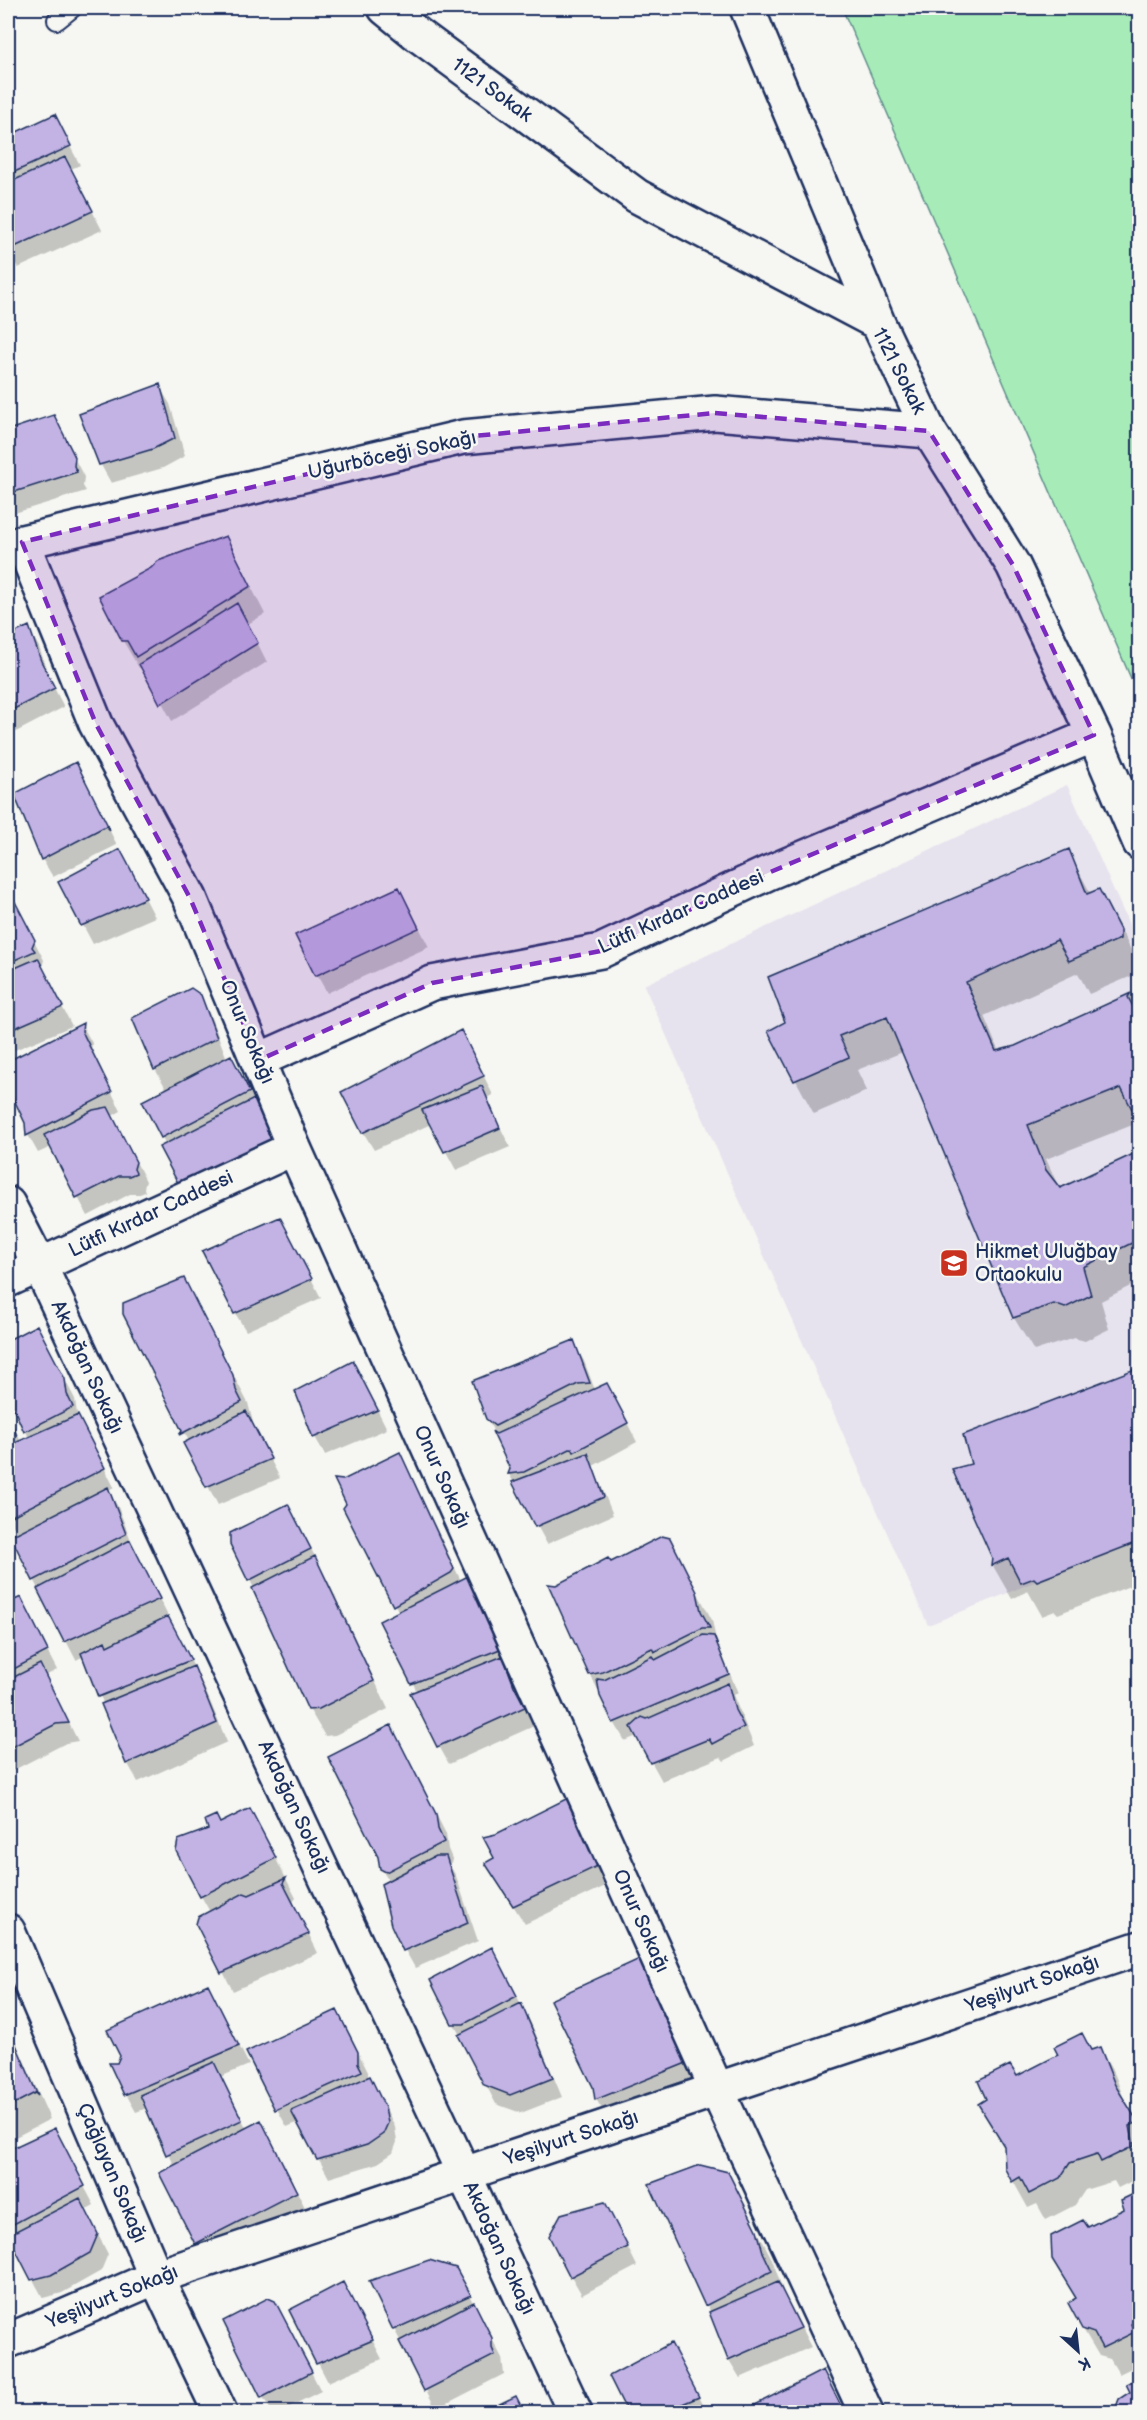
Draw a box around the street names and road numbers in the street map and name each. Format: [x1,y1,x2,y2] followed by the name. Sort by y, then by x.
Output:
[447,53,537,127] street label: 1121 Sokak
[867,324,931,418] street label: 1121 Sokak
[306,425,478,485] street label: Uğurböceği Sokağı
[594,865,768,959] street label: Lütfi Kırdar Caddesi
[214,977,280,1087] street label: Onur Sokağı
[65,1165,237,1263] street label: Lütfi Kırdar Caddesi
[46,1297,128,1437] street label: Akdoğan Sokağı
[409,1422,475,1532] street label: Onur Sokağı
[253,1737,335,1877] street label: Akdoğan Sokağı
[608,1866,674,1976] street label: Onur Sokağı
[961,1950,1102,2018] street label: Yeşilyurt Sokağı
[72,2100,152,2246] street label: Çağlayan Sokağı
[500,2105,641,2171] street label: Yeşilyurt Sokağı
[458,2178,540,2318] street label: Akdoğan Sokağı
[42,2260,181,2335] street label: Yeşilyurt Sokağı

